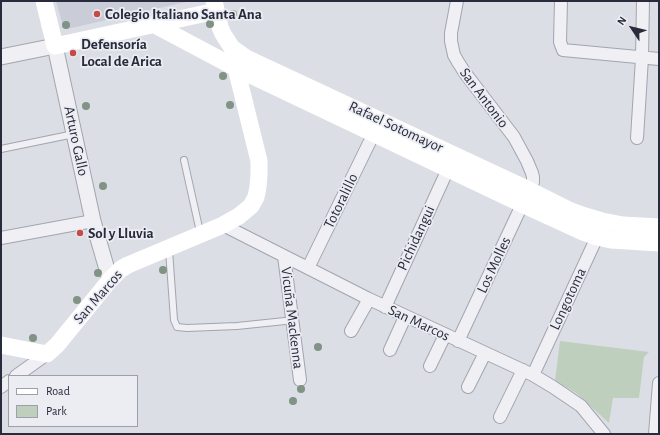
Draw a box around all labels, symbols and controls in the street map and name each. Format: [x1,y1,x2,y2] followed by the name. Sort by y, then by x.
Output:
[105,5,262,23] place label: Colegio Italiano Santa Ana
[612,8,652,48] north arrow
[92,9,102,19] marker: Colegio Italiano Santa Ana
[615,15,628,27] text: N
[81,35,162,70] place label: Defensoría Local de Arica
[68,48,78,58] marker: Defensoría Local de Arica
[456,64,512,132] street label: San Antonio
[346,97,446,157] street label: Rafael Sotomayor
[60,104,92,178] street label: Arturo Gallo
[320,170,362,232] street label: Totoralillo
[393,203,439,273] street label: Pichidangui
[88,224,154,242] place label: Sol y Lluvia
[75,228,85,238] marker: Sol y Lluvia
[473,234,515,296] street label: Los Molles
[546,265,590,333] street label: Longotoma
[70,266,126,328] street label: San Marcos
[277,266,307,370] street label: Vicuña Mackenna
[385,301,453,345] street label: San Marcos
[8,375,138,427] legend
[46,385,70,397] text: Road
[46,405,67,417] text: Park

